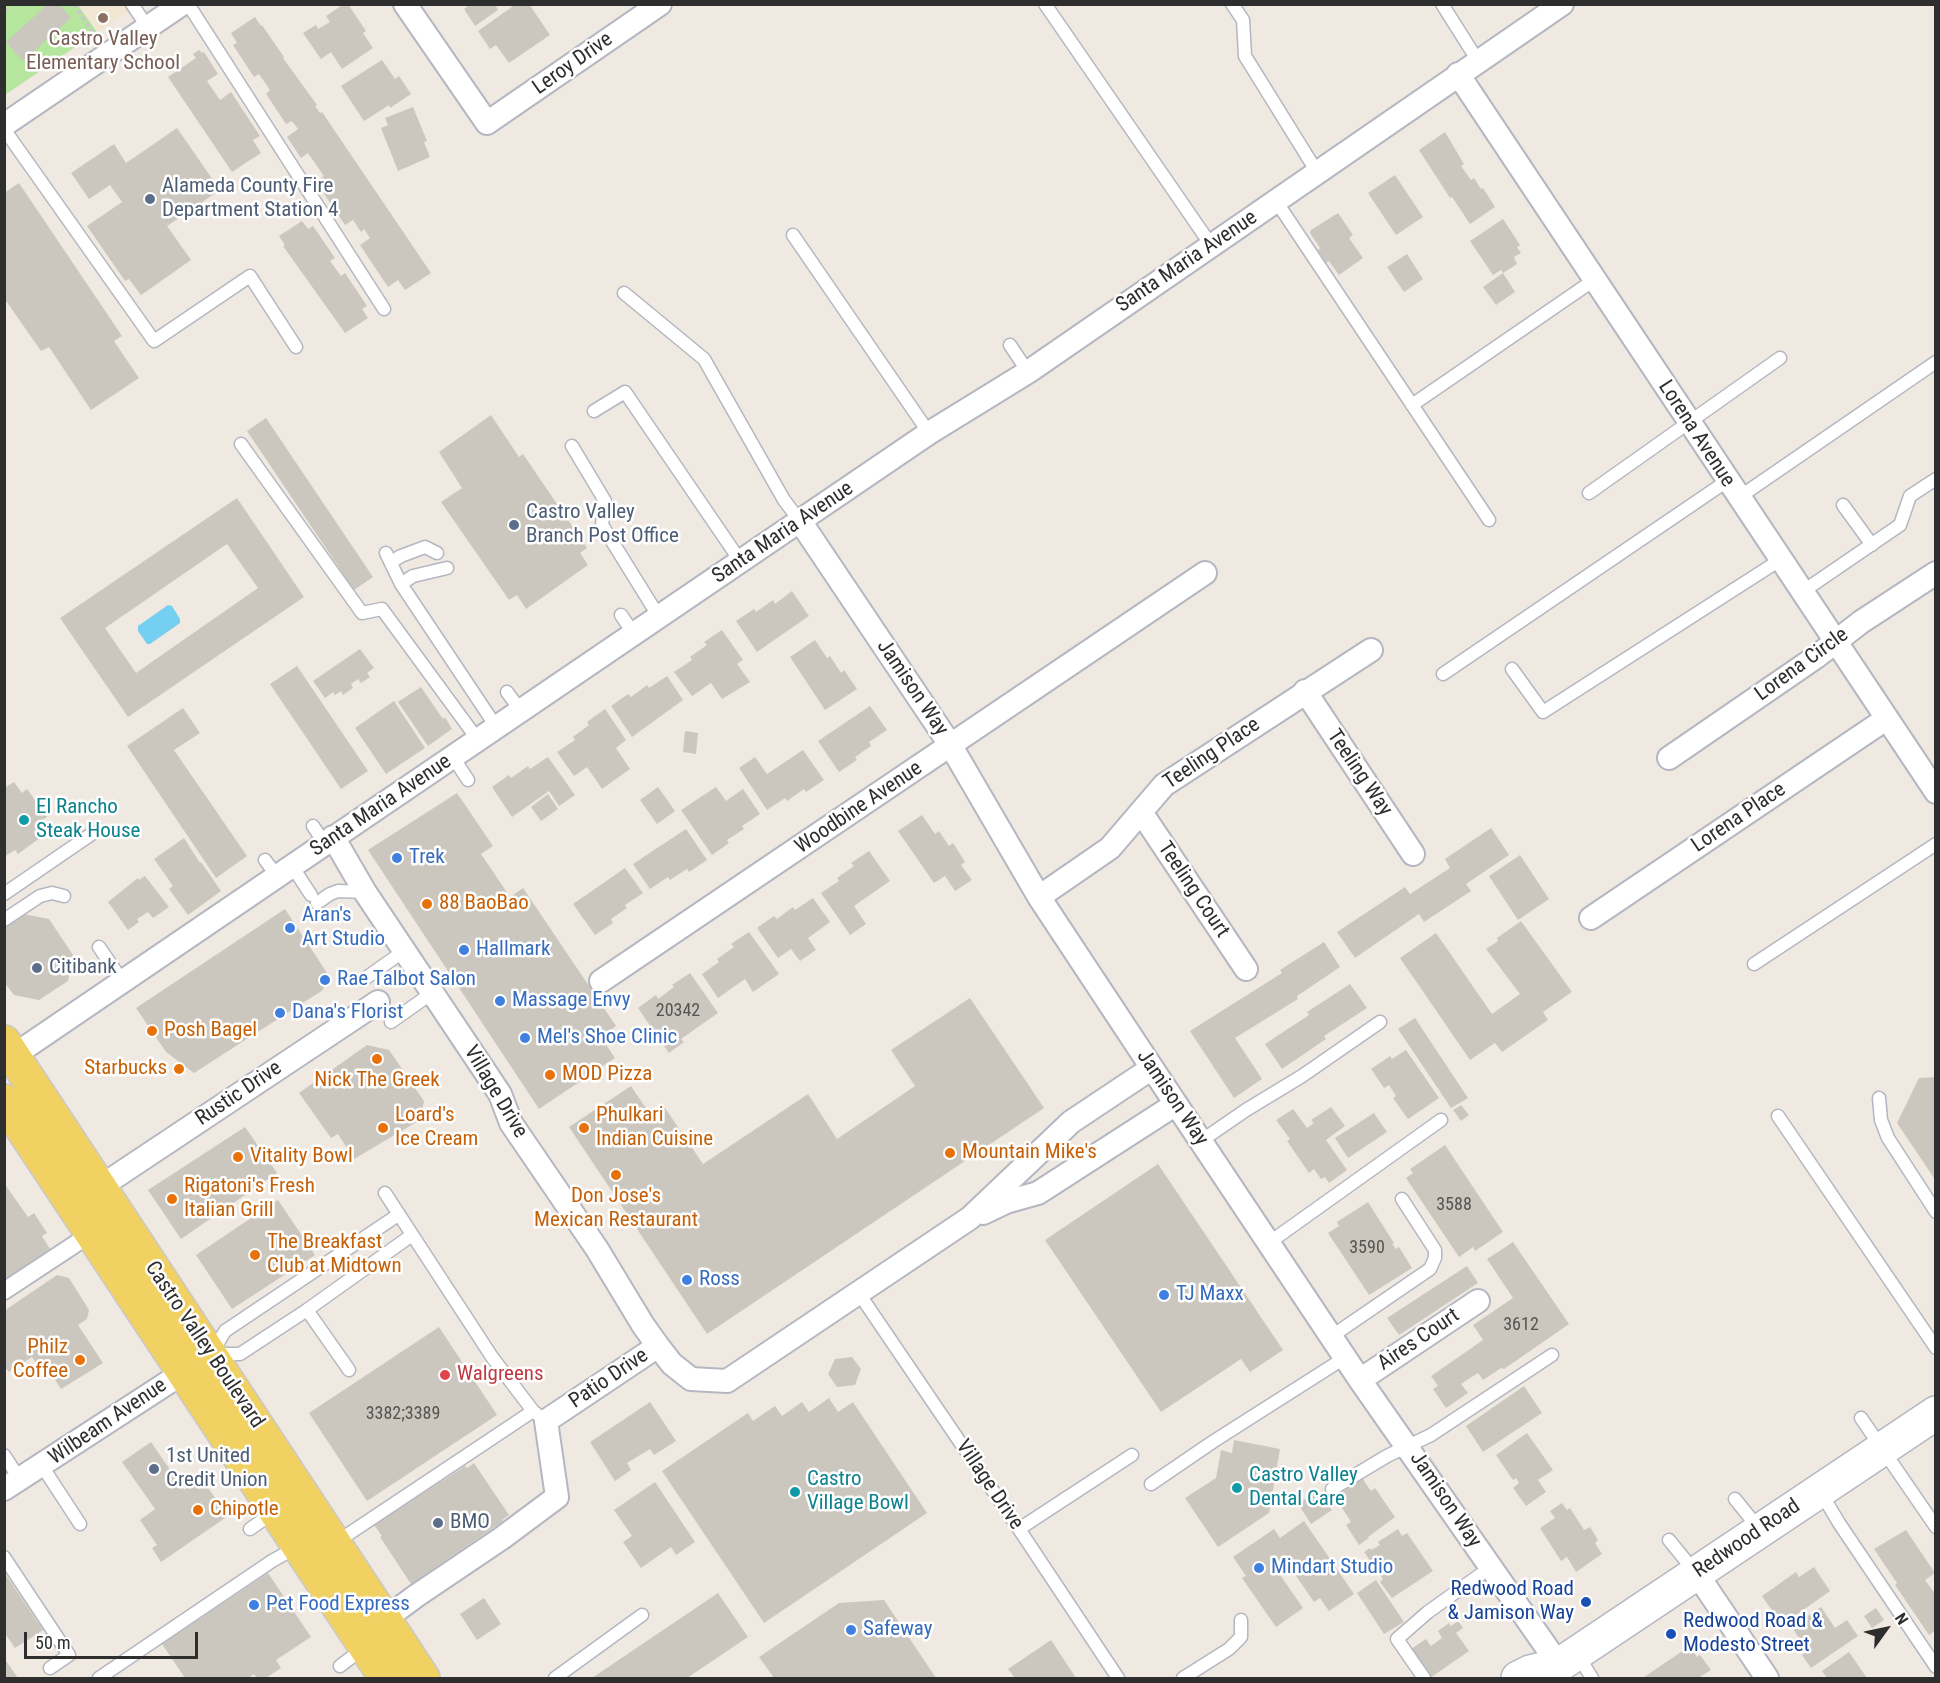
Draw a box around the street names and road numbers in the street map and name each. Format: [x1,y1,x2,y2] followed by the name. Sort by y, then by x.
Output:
[528,27,618,101] street label: Leroy Drive
[1112,206,1262,318] street label: Santa Maria Avenue
[1652,376,1740,492] street label: Lorena Avenue
[708,477,858,589] street label: Santa Maria Avenue
[1751,623,1853,707] street label: Lorena Circle
[871,635,953,741] street label: Jamison Way
[1159,713,1265,795] street label: Teeling Place
[1321,725,1397,821] street label: Teeling Way
[306,750,456,862] street label: Santa Maria Avenue
[791,756,927,860] street label: Woodbine Avenue
[1687,777,1791,859] street label: Lorena Place
[1152,837,1234,943] street label: Teeling Court
[458,1041,532,1143] street label: Village Drive
[1131,1045,1213,1151] street label: Jamison Way
[191,1056,287,1132] street label: Rustic Drive
[139,1257,269,1433] street label: Castro Valley Boulevard
[1373,1304,1465,1376] street label: Aires Court
[565,1343,653,1415] street label: Patio Drive
[44,1373,172,1471] street label: Wilbeam Avenue
[950,1435,1028,1535] street label: Village Drive
[1404,1447,1486,1553] street label: Jamison Way
[1689,1494,1805,1584] street label: Redwood Road

